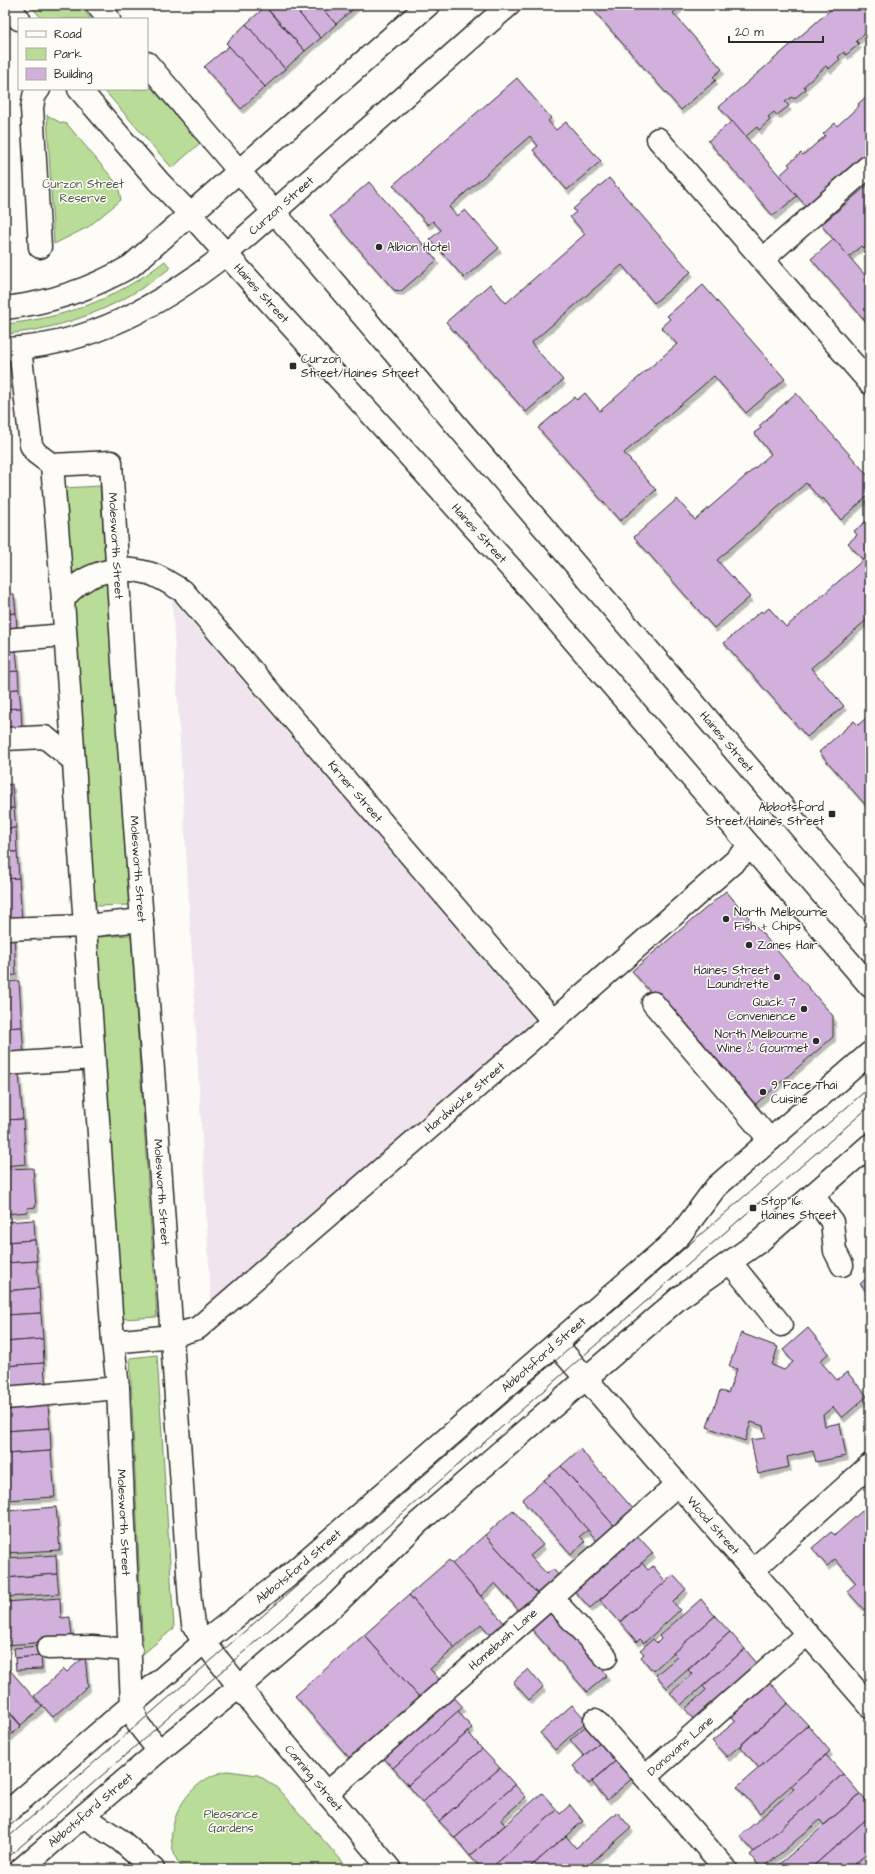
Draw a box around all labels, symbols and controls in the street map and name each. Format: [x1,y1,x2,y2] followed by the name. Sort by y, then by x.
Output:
[18,18,148,90] legend
[729,18,823,44] scale bar
[735,24,764,41] text: 20 m
[54,26,82,43] text: Road
[54,46,82,63] text: Park
[54,66,92,84] text: Building
[245,172,317,239] street label: Curzon Street
[42,176,124,207] park label: Curzon Street Reserve
[387,239,450,256] place label: Albion Hotel
[374,242,384,252] marker: Albion Hotel
[230,260,293,327] street label: Haines Street
[301,351,419,382] place label: Curzon Street/Haines Street
[288,361,298,371] marker: Curzon Street/Haines Street
[104,492,128,600] street label: Molesworth Street
[448,500,511,567] street label: Haines Street
[696,707,758,776] street label: Haines Street
[324,757,387,826] street label: Kirner Street
[706,799,824,830] place label: Abbotsford Street/Haines Street
[827,809,837,819] marker: Abbotsford Street/Haines Street
[126,815,151,923] street label: Molesworth Street
[734,904,828,935] place label: North Melbourne Fish + Chips
[721,914,731,924] marker: North Melbourne Fish + Chips
[757,937,818,954] place label: Zanes Hair
[744,940,754,950] marker: Zanes Hair
[693,962,770,993] place label: Haines Street Laundrette
[772,972,782,982] marker: Haines Street Laundrette
[728,994,797,1025] place label: Quick 7 Convenience
[799,1004,809,1014] marker: Quick 7 Convenience
[715,1026,809,1057] place label: North Melbourne Wine & Gourmet
[811,1036,821,1046] marker: North Melbourne Wine & Gourmet
[421,1058,508,1137] street label: Hardwicke Street
[771,1077,837,1108] place label: 9 Face Thai Cuisine
[758,1087,768,1097] marker: 9 Face Thai Cuisine
[150,1138,174,1246] street label: Molesworth Street
[761,1193,837,1224] place label: Stop 16: Haines Street
[748,1203,758,1213] marker: Stop 16: Haines Street
[497,1313,590,1396] street label: Abbotsford Street
[113,1469,135,1576] street label: Molesworth Street
[683,1492,744,1558] street label: Wood Street
[252,1525,345,1607] street label: Abbotsford Street
[465,1604,541,1674] street label: Homebush Lane
[643,1712,717,1780] street label: Donovans Lane
[281,1741,347,1815] street label: Canning Street
[44,1768,137,1851] street label: Abbotsford Street
[204,1806,259,1837] park label: Pleasance Gardens

